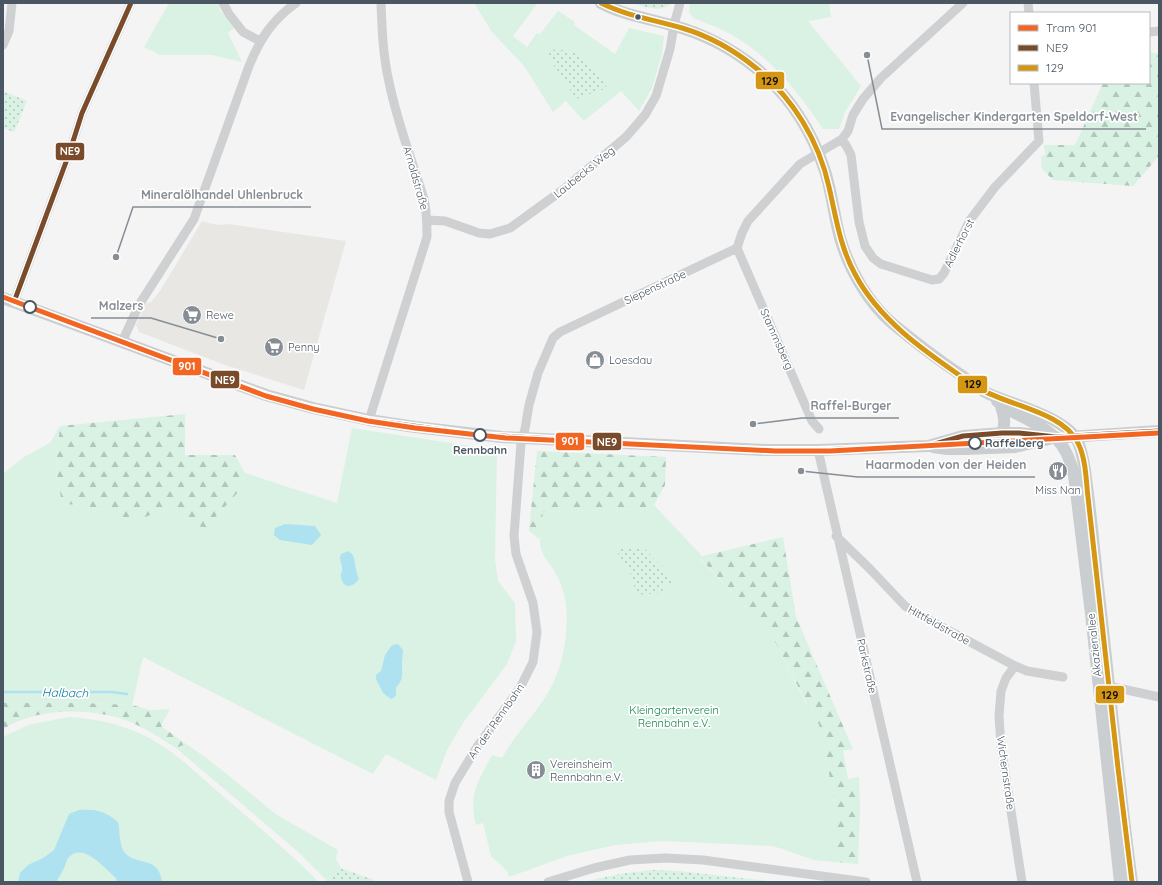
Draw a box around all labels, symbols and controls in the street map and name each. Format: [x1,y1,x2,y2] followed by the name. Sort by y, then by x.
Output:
[633,12,643,22] unlabelled marker
[1010,12,1150,84] legend
[1046,20,1097,35] text: Tram 901
[1046,40,1069,55] text: NE9
[1046,60,1064,75] text: 129
[755,71,785,90] line badge: 129
[762,74,778,88] text: 129
[882,105,1146,129] callout: Evangelischer Kindergarten Speldorf-West
[890,109,1138,124] text: Evangelischer Kindergarten Speldorf-West
[55,142,85,161] line badge: NE9
[551,143,617,201] street label: Laubecks Weg
[60,144,80,158] text: NE9
[400,144,432,212] street label: Arnoldstraße
[133,183,311,207] callout: Mineralölhandel Uhlenbruck
[141,187,303,202] text: Mineralölhandel Uhlenbruck
[941,216,977,270] street label: Adlerhorst
[622,267,688,307] street label: Siepenstraße
[91,294,151,318] callout: Malzers
[99,298,143,313] text: Malzers
[23,300,37,314] unlabelled marker
[181,304,203,326] supermarket icon: Rewe
[757,306,797,372] street label: Stammsberg
[206,308,234,322] place label: Rewe
[263,336,285,358] supermarket icon: Penny
[288,340,320,354] place label: Penny
[584,349,606,371] shop icon: Loesdau
[609,353,652,367] place label: Loesdau
[172,357,202,376] line badge: 901
[178,359,196,373] text: 901
[210,370,240,389] line badge: NE9
[215,373,235,387] text: NE9
[957,375,988,394] line badge: 129
[965,377,981,391] text: 129
[802,394,899,418] callout: Raffel-Burger
[810,398,892,413] text: Raffel-Burger
[473,428,487,442] marker: Rennbahn
[555,432,585,451] line badge: 901
[592,432,622,451] line badge: NE9
[561,434,579,448] text: 901
[597,435,617,449] text: NE9
[968,436,982,450] marker: Raffelberg
[985,436,1044,450] place label: Raffelberg
[453,443,507,457] place label: Rennbahn
[858,453,1035,477] callout: Haarmoden von der Heiden
[866,457,1026,472] text: Haarmoden von der Heiden
[1047,460,1069,482] restaurant icon: Miss Nan
[1035,483,1081,497] place label: Miss Nan
[906,602,972,648] street label: Hittfeldstraße
[1084,613,1104,677] street label: Akazienallee
[854,637,880,695] street label: Parkstraße
[465,681,527,761] street label: An der Rennbahn
[42,685,88,700] water label: Halbach
[1095,685,1125,704] line badge: 129
[1102,688,1118,702] text: 129
[629,703,719,730] park label: Kleingartenverein Rennbahn e.V.
[994,735,1018,811] street label: Wichernstraße
[550,757,623,784] place label: Vereinsheim Rennbahn e.V.
[525,759,547,781] building icon: Vereinsheim Rennbahn e.V.

